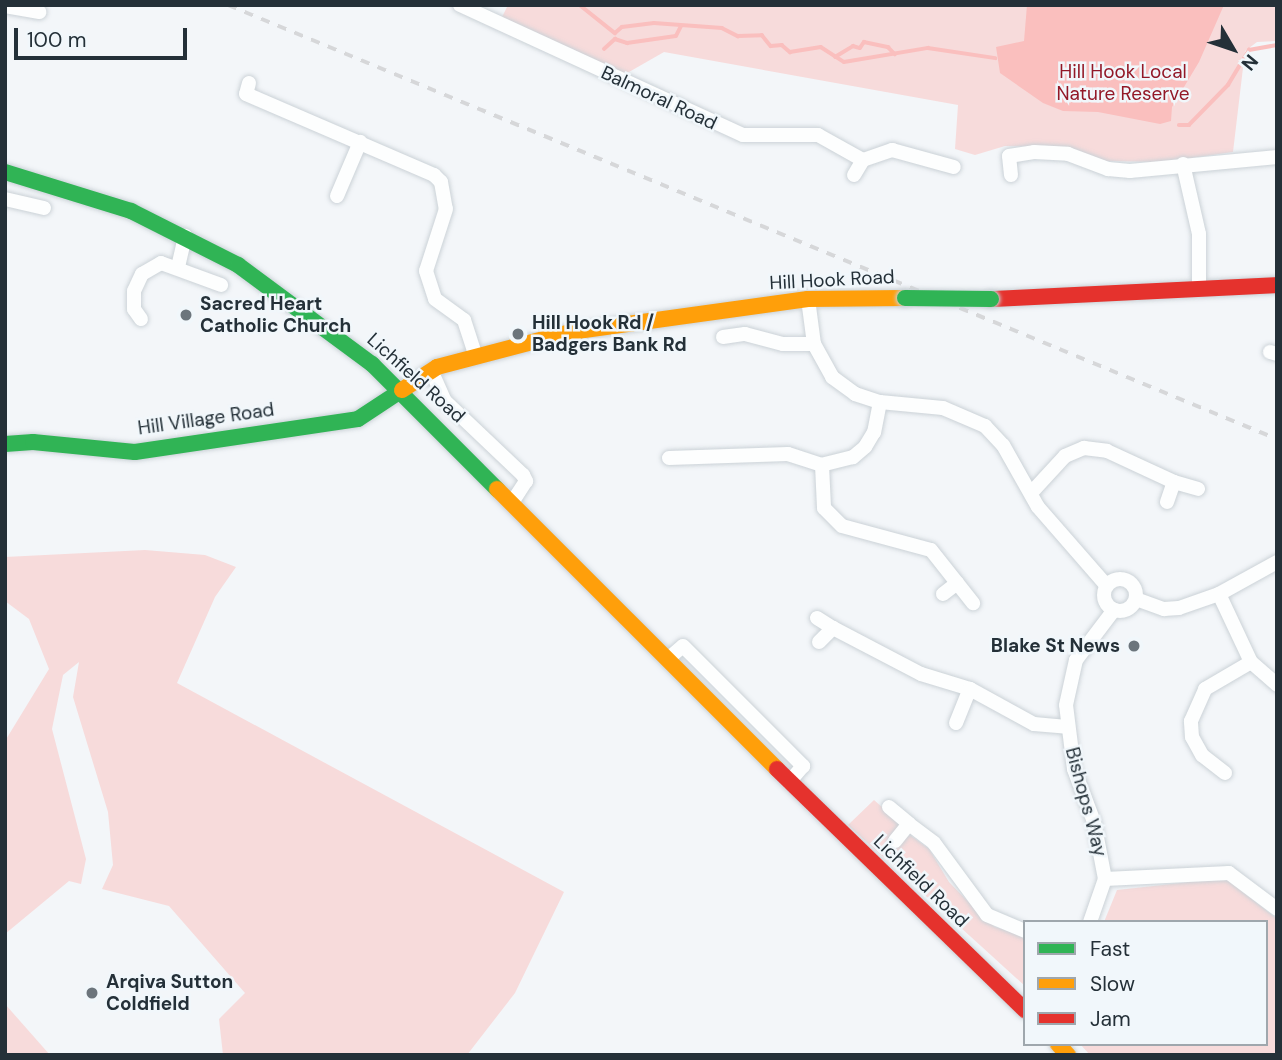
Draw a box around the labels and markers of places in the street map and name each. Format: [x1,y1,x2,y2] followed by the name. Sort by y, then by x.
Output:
[200,293,351,337] place label: Sacred Heart Catholic Church
[178,307,194,323] marker: Sacred Heart Catholic Church
[532,312,687,356] place label: Hill Hook Rd / Badgers Bank Rd
[510,326,526,342] marker: Hill Hook Rd / Badgers Bank Rd
[991,635,1120,657] place label: Blake St News
[1126,638,1142,654] marker: Blake St News
[106,971,233,1015] place label: Arqiva Sutton Coldfield
[84,985,100,1001] marker: Arqiva Sutton Coldfield

